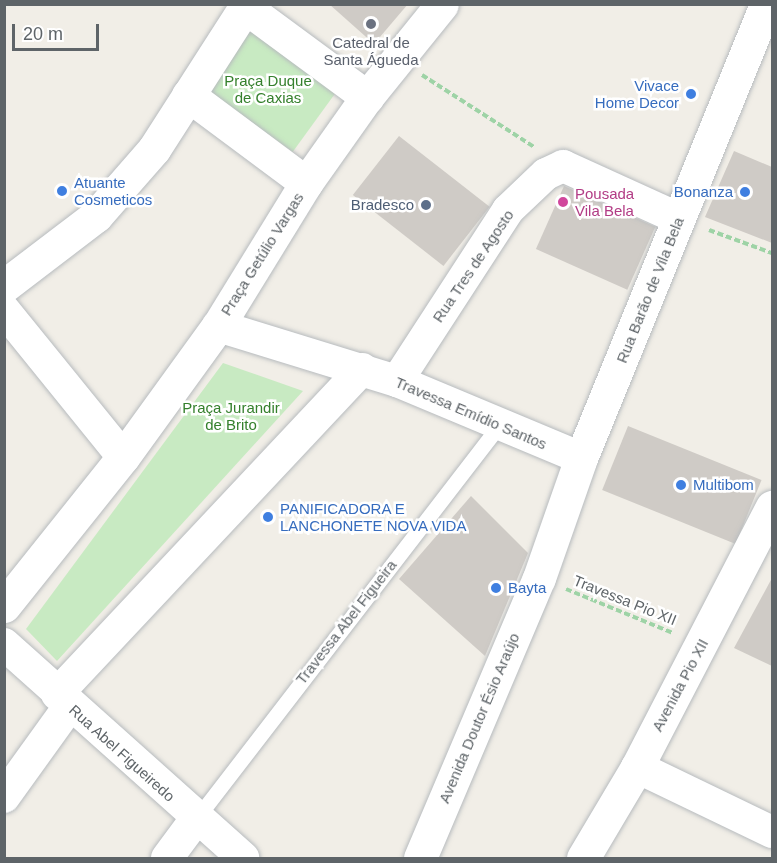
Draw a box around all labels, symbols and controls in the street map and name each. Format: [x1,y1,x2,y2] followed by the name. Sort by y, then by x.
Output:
[15,12,102,50] scale bar
[364,17,378,31] marker: Catedral de Santa Águeda
[23,24,63,44] text: 20 m
[323,33,419,68] place label: Catedral de Santa Águeda
[224,71,312,106] park label: Praça Duque de Caxias
[595,76,679,111] place label: Vivace Home Decor
[684,87,698,101] marker: Vivace Home Decor
[74,173,152,208] place label: Atuante Cosmeticos
[674,183,733,201] place label: Bonanza
[55,184,69,198] marker: Atuante Cosmeticos
[575,184,634,219] place label: Pousada Vila Bela
[738,185,752,199] marker: Bonanza
[217,189,307,319] street label: Praça Getúlio Vargas
[556,195,570,209] marker: Pousada Vila Bela
[351,196,414,214] place label: Bradesco
[419,198,433,212] marker: Bradesco
[428,206,518,326] street label: Rua Tres de Agosto
[612,214,688,366] street label: Rua Barão de Vila Bela
[393,373,549,453] street label: Travessa Emídio Santos
[182,398,280,433] park label: Praça Jurandir de Brito
[693,476,754,494] place label: Multibom
[674,478,688,492] marker: Multibom
[280,499,467,534] place label: PANIFICADORA E LANCHONETE NOVA VIDA
[261,510,275,524] marker: PANIFICADORA E LANCHONETE NOVA VIDA
[292,556,400,688] street label: Travessa Abel Figueira
[571,571,679,629] street label: Travessa Pio XII
[508,579,546,597] place label: Bayta
[489,581,503,595] marker: Bayta
[435,630,523,806] street label: Avenida Doutor Ésio Araújo
[648,636,712,734] street label: Avenida Pio XII
[65,701,179,805] street label: Rua Abel Figueiredo

